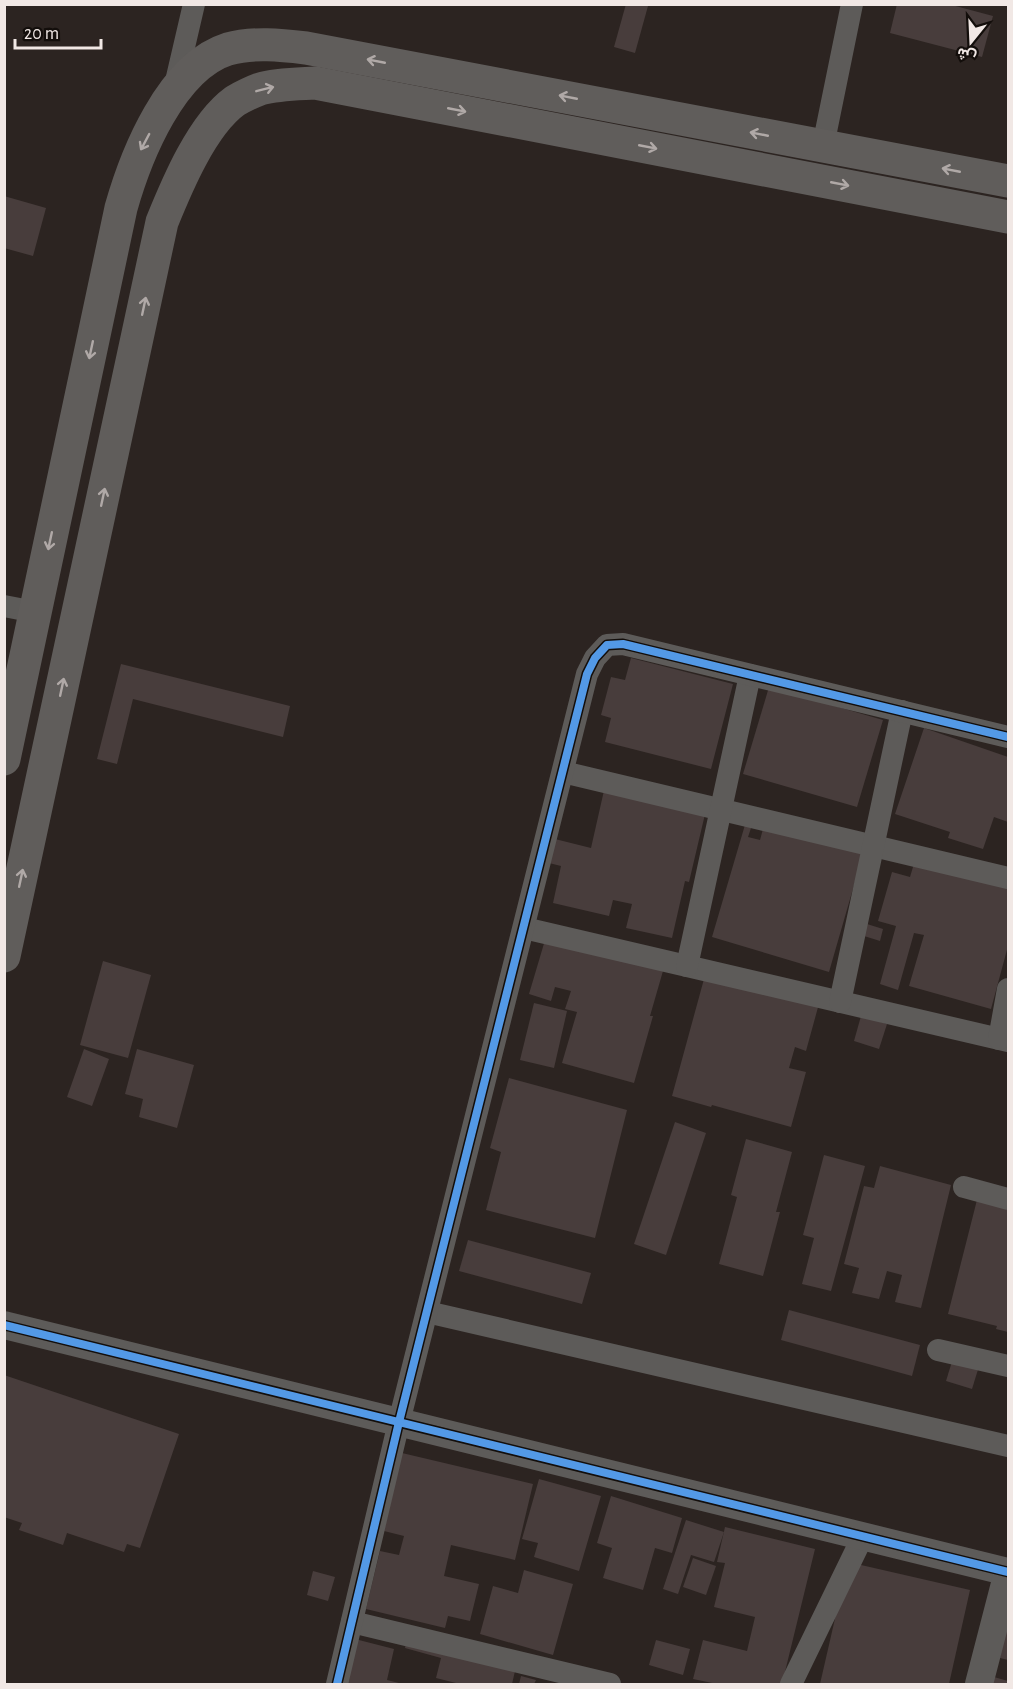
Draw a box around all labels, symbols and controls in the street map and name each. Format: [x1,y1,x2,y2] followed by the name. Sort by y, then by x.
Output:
[15,12,100,50] scale bar
[941,12,1001,72] north arrow
[24,25,59,43] text: 20 m
[955,44,979,66] text: ش
[367,55,387,66] one-way arrow
[255,83,274,95] one-way arrow
[559,91,578,102] one-way arrow
[447,105,466,116] one-way arrow
[750,128,770,139] one-way arrow
[139,133,151,150] one-way arrow
[638,142,658,153] one-way arrow
[942,164,961,175] one-way arrow
[830,179,849,190] one-way arrow
[139,297,150,316] one-way arrow
[84,341,96,360] one-way arrow
[98,488,109,507] one-way arrow
[44,531,56,550] one-way arrow
[57,678,68,698] one-way arrow
[16,869,27,888] one-way arrow

